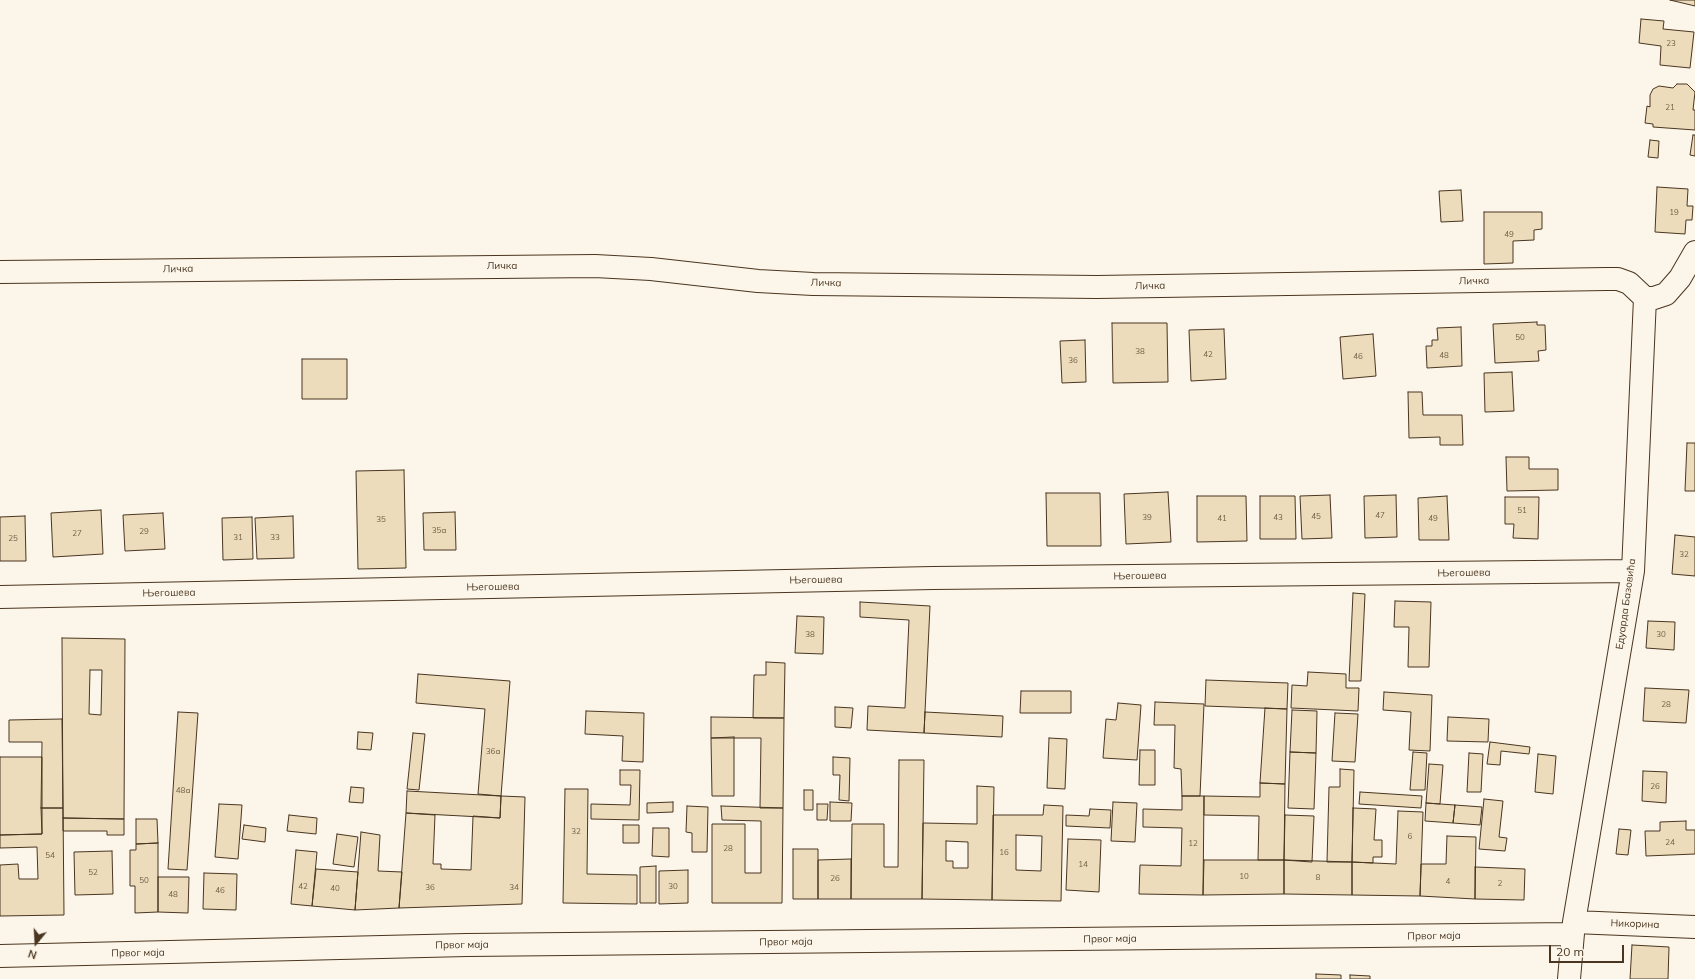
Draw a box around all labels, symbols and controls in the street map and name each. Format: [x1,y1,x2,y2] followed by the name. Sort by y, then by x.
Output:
[1666,39,1676,49] house number: 23
[1665,103,1675,113] house number: 21
[1669,208,1679,218] house number: 19
[1504,230,1514,240] house number: 49
[487,260,517,272] street label: Личка
[163,263,193,275] street label: Личка
[1459,275,1489,287] street label: Личка
[811,277,841,289] street label: Личка
[1135,280,1165,292] street label: Личка
[1515,333,1525,343] house number: 50
[1135,347,1145,357] house number: 38
[1203,350,1213,360] house number: 42
[1439,351,1449,361] house number: 48
[1353,352,1363,362] house number: 46
[1068,356,1078,366] house number: 36
[1517,506,1527,516] house number: 51
[1375,511,1385,521] house number: 47
[1311,512,1321,522] house number: 45
[1142,513,1152,523] house number: 39
[1273,513,1283,523] house number: 43
[1217,514,1227,524] house number: 41
[1428,514,1438,524] house number: 49
[376,515,386,525] house number: 35
[432,526,446,536] house number: 35a
[139,527,149,537] house number: 29
[72,529,82,539] house number: 27
[233,533,243,543] house number: 31
[270,533,280,543] house number: 33
[8,534,18,544] house number: 25
[1679,550,1689,560] house number: 32
[1614,558,1638,650] street label: Едуарда Базовића
[1437,567,1491,579] street label: Његошева
[1113,570,1167,582] street label: Његошева
[789,574,843,586] street label: Његошева
[466,581,520,593] street label: Његошева
[142,587,196,599] street label: Његошева
[805,630,815,640] house number: 38
[1656,630,1666,640] house number: 30
[1661,700,1671,710] house number: 28
[486,747,500,757] house number: 36a
[1650,782,1660,792] house number: 26
[176,786,190,796] house number: 48a
[571,827,581,837] house number: 32
[1408,832,1412,842] house number: 6
[1665,838,1675,848] house number: 24
[1188,839,1198,849] house number: 12
[723,844,733,854] house number: 28
[999,848,1009,858] house number: 16
[45,851,55,861] house number: 54
[1078,860,1088,870] house number: 14
[88,868,98,878] house number: 52
[1239,872,1249,882] house number: 10
[1316,873,1320,883] house number: 8
[830,874,840,884] house number: 26
[139,876,149,886] house number: 50
[1446,877,1450,887] house number: 4
[1498,879,1502,889] house number: 2
[298,882,308,892] house number: 42
[668,882,678,892] house number: 30
[425,883,435,893] house number: 36
[509,883,519,893] house number: 34
[330,884,340,894] house number: 40
[215,886,225,896] house number: 46
[168,890,178,900] house number: 48
[1610,917,1660,931] street label: Никорина
[16,923,56,963] north arrow
[1407,930,1461,942] street label: Првог маја
[1083,933,1137,945] street label: Првог маја
[759,936,813,948] street label: Првог маја
[1551,937,1626,963] scale bar
[435,939,489,951] street label: Првог маја
[1556,944,1584,959] text: 20 m
[26,946,38,962] text: N
[111,947,165,959] street label: Првог маја

